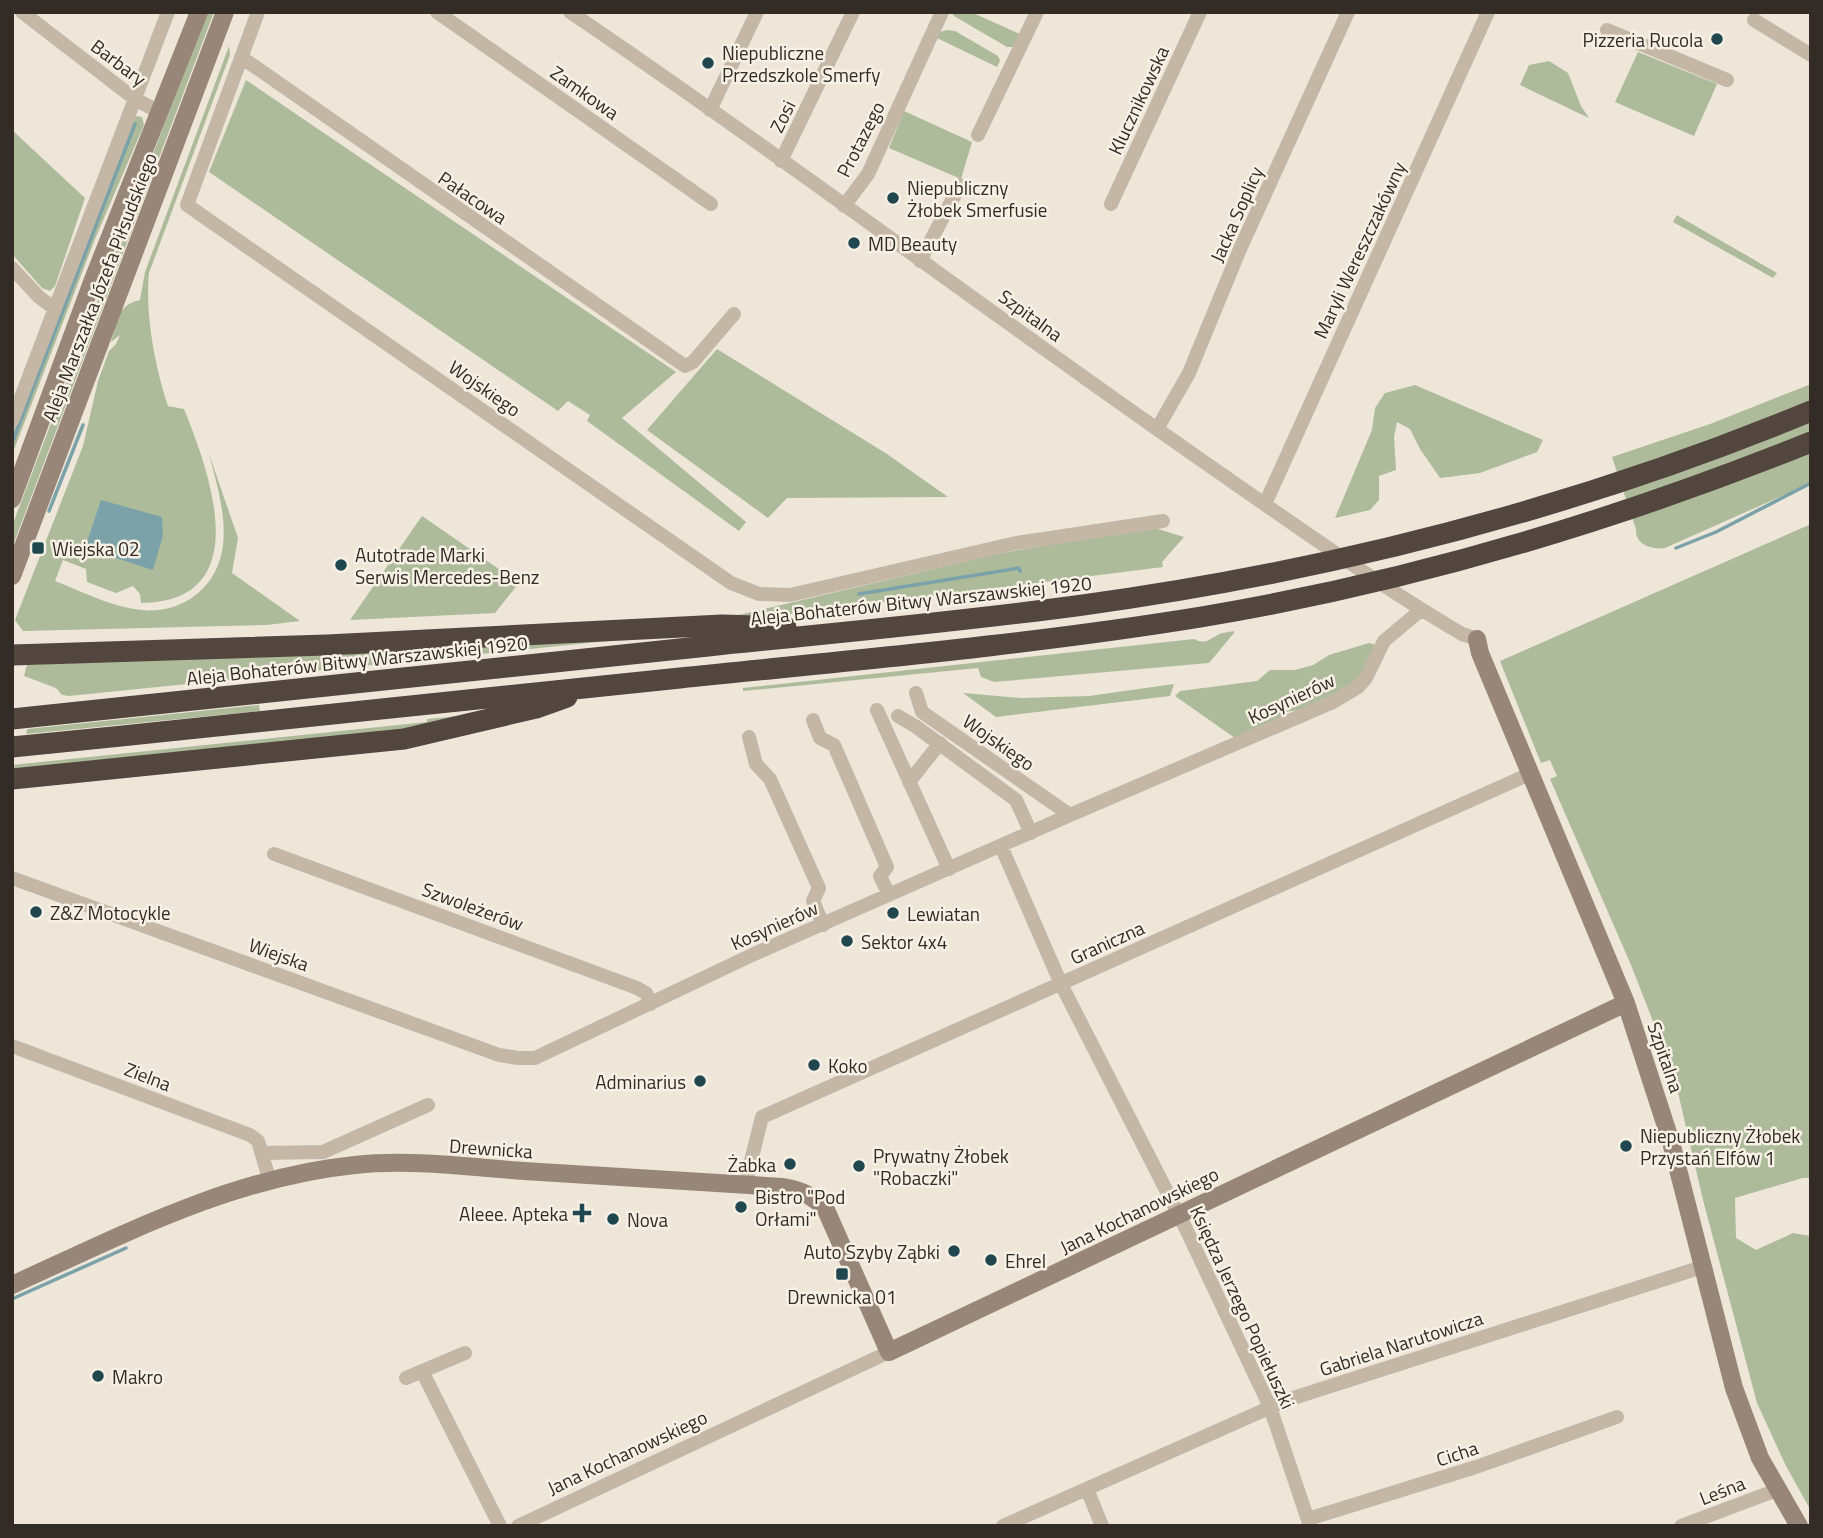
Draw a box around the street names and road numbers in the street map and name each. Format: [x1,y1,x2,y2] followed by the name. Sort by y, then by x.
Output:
[85,31,153,93] street label: Barbary
[1100,40,1176,159] street label: Klucznikowska
[545,58,626,127] street label: Zamkowa
[762,95,802,137] street label: Zosi
[829,96,891,182] street label: Protazego
[34,148,164,426] street label: Aleja Marszałka Józefa Piłsudskiego
[1305,157,1413,343] street label: Maryli Wereszczakówny
[1202,161,1270,267] street label: Jacka Soplicy
[433,163,514,231] street label: Pałacowa
[993,282,1070,349] street label: Szpitalna
[443,353,527,423] street label: Wojskiego
[749,568,1093,632] street label: Aleja Bohaterów Bitwy Warszawskiej 1920
[185,628,529,692] street label: Aleja Bohaterów Bitwy Warszawskiej 1920
[1243,665,1339,731] street label: Kosynierów
[957,707,1041,777] street label: Wojskiego
[418,874,528,938] street label: Szwoleżerów
[726,893,822,957] street label: Kosynierów
[1065,913,1149,971] street label: Graniczna
[245,930,314,978] street label: Wiejska
[1640,1018,1692,1097] street label: Szpitalna
[120,1054,176,1098] street label: Zielna
[448,1131,534,1165] street label: Drewnicka
[1055,1159,1223,1261] street label: Jana Kochanowskiego
[1183,1201,1303,1413] street label: Księdza Jerzego Popiełuszki
[1316,1303,1487,1383] street label: Gabriela Narutowicza
[542,1402,712,1502] street label: Jana Kochanowskiego
[1432,1432,1482,1473] street label: Cicha
[1695,1468,1750,1512] street label: Leśna

